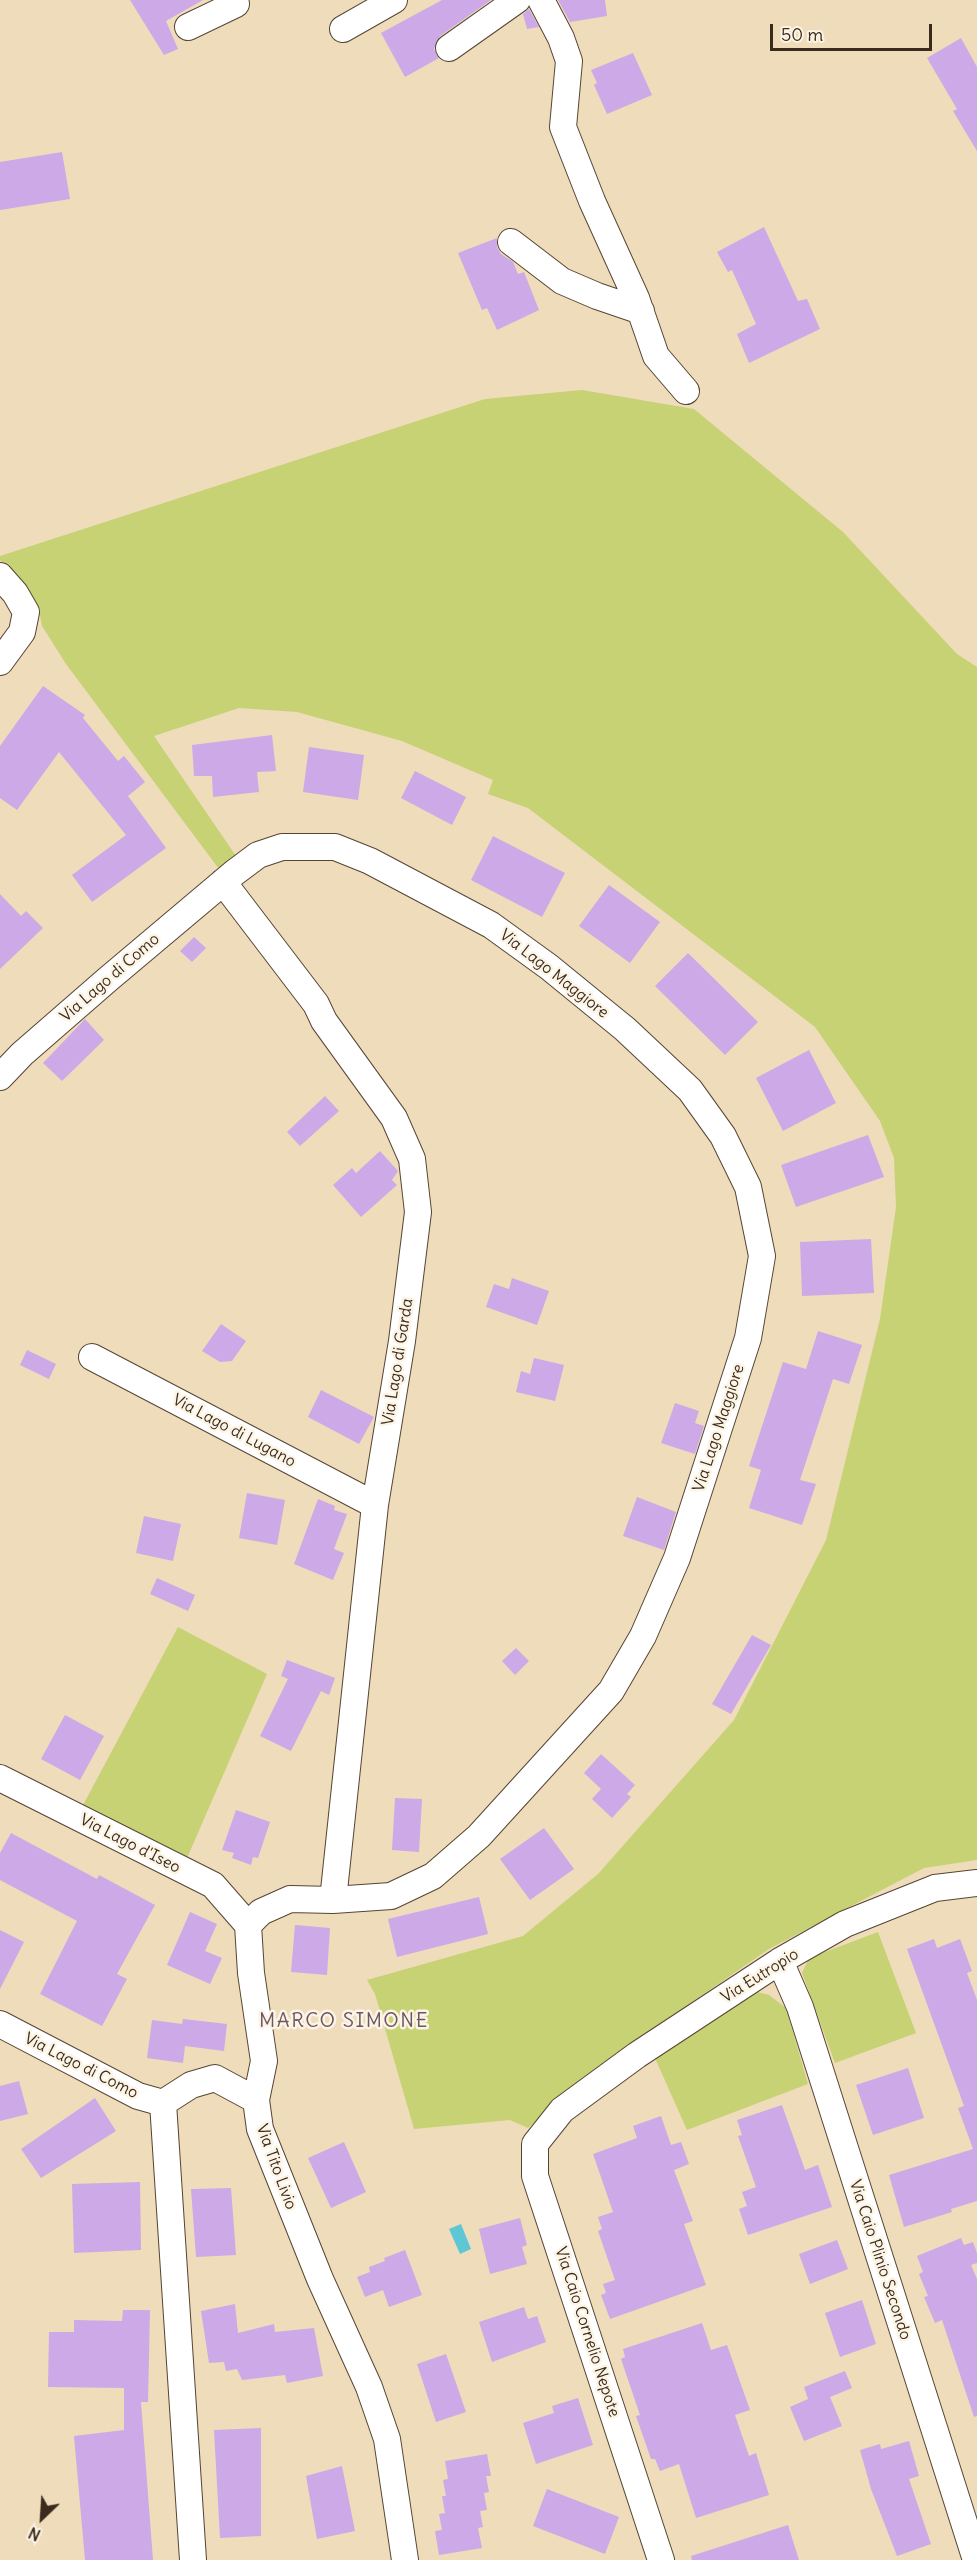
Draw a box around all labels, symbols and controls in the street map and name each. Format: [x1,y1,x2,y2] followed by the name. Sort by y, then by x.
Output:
[773,12,935,50] scale bar
[781,23,823,46] text: 50 m
[496,926,612,1022] street label: Via Lago Maggiore
[56,930,164,1026] street label: Via Lago di Como
[378,1297,418,1427] street label: Via Lago di Garda
[689,1362,749,1494] street label: Via Lago Maggiore
[169,1390,299,1472] street label: Via Lago di Lugano
[77,1810,183,1878] street label: Via Lago d'Iseo
[718,1945,802,2007] street label: Via Eutropio
[259,2009,429,2033] district label: MARCO SIMONE
[21,2029,141,2103] street label: Via Lago di Como
[252,2122,300,2212] street label: Via Tito Livio
[845,2178,915,2342] street label: Via Caio Plinio Secondo
[550,2245,624,2419] street label: Via Caio Cornelio Nepote
[12,2488,72,2548] north arrow
[25,2523,44,2546] text: N

